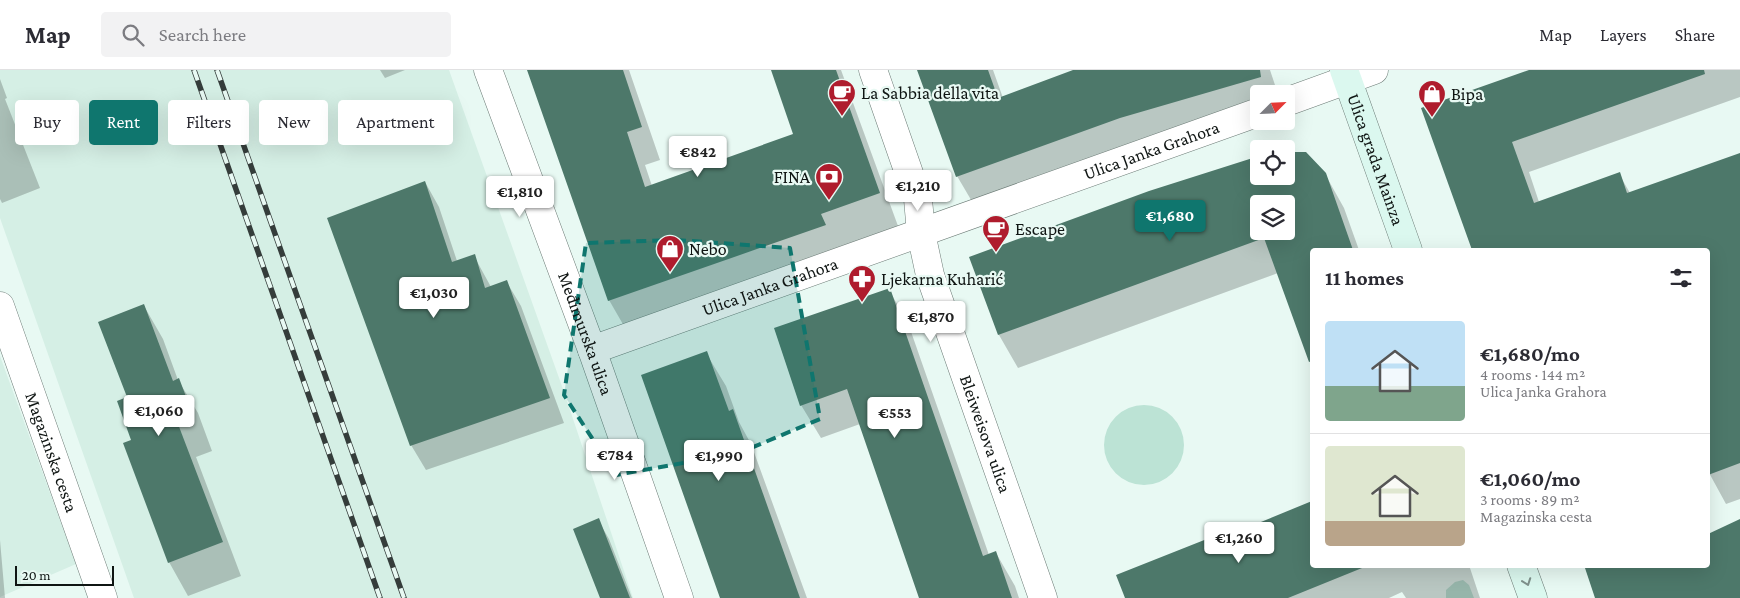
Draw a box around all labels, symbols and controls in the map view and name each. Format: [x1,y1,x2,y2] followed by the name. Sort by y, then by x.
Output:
[101,12,451,57] search box
[25,21,71,48] text: Map
[119,21,147,49] icon: search
[159,24,246,45] text: Search here
[1539,25,1572,45] text: Map
[1600,25,1647,45] text: Layers
[1675,25,1715,45] text: Share
[827,78,857,117] cafe icon: La Sabbia della vita
[1417,79,1447,118] shop icon: Bipa
[861,83,999,103] place label: La Sabbia della vita
[1451,84,1483,104] place label: Bipa
[1250,85,1295,130] north arrow
[1250,85,1295,240] map controls
[1343,91,1408,228] street label: Ulica grada Mainza
[15,100,79,145] chip: Buy
[89,100,158,145] chip: Rent
[168,100,249,145] chip: Filters
[259,100,328,145] chip: New
[338,100,453,145] chip: Apartment
[1081,117,1222,184] street label: Ulica Janka Grahora
[668,136,728,178] pin: €842
[1250,140,1295,185] button: locate
[680,143,716,160] text: €842
[814,162,844,201] bank icon: FINA
[774,167,811,187] place label: FINA
[877,170,959,212] pin: €1,210
[479,176,561,218] pin: €1,810
[896,177,940,194] text: €1,210
[497,183,543,200] text: €1,810
[1250,195,1295,240] button: layers
[1129,200,1211,242] pin: €1,680
[1146,207,1194,224] text: €1,680
[981,214,1011,253] cafe icon: Escape
[1015,219,1065,239] place label: Escape
[655,234,685,273] shop icon: Nebo
[689,239,727,259] place label: Nebo
[699,253,841,320] street label: Ulica Janka Grahora
[847,264,877,303] pharmacy icon: Ljekarna Kuharić
[1667,264,1695,292] icon: filters
[1325,266,1404,290] text: 11 homes
[554,269,617,398] street label: Međimurska ulica
[881,269,1004,290] place label: Ljekarna Kuharić
[393,276,475,319] pin: €1,030
[410,284,458,301] text: €1,030
[890,300,972,343] pin: €1,870
[908,308,954,325] text: €1,870
[1365,341,1425,401] icon: home
[1480,342,1580,366] text: €1,680/mo
[1480,366,1585,383] text: 4 rooms · 144 m²
[956,372,1015,496] street label: Bleiweisova ulica
[1480,383,1607,400] text: Ulica Janka Grahora
[21,389,82,515] street label: Magazinska cesta
[118,394,200,437] pin: €1,060
[865,396,925,439] pin: €553
[134,402,184,419] text: €1,060
[878,404,912,421] text: €553
[585,438,645,481] pin: €784
[678,440,760,482] pin: €1,990
[597,446,633,463] text: €784
[695,447,743,464] text: €1,990
[1365,466,1425,526] icon: home
[1480,467,1580,491] text: €1,060/mo
[1480,491,1579,508] text: 3 rooms · 89 m²
[1480,508,1592,525] text: Magazinska cesta
[1198,522,1280,564] pin: €1,260
[1215,529,1263,546] text: €1,260
[15,563,114,586] scale bar
[22,567,50,583] text: 20 m
[1521,577,1531,585] one-way arrow

